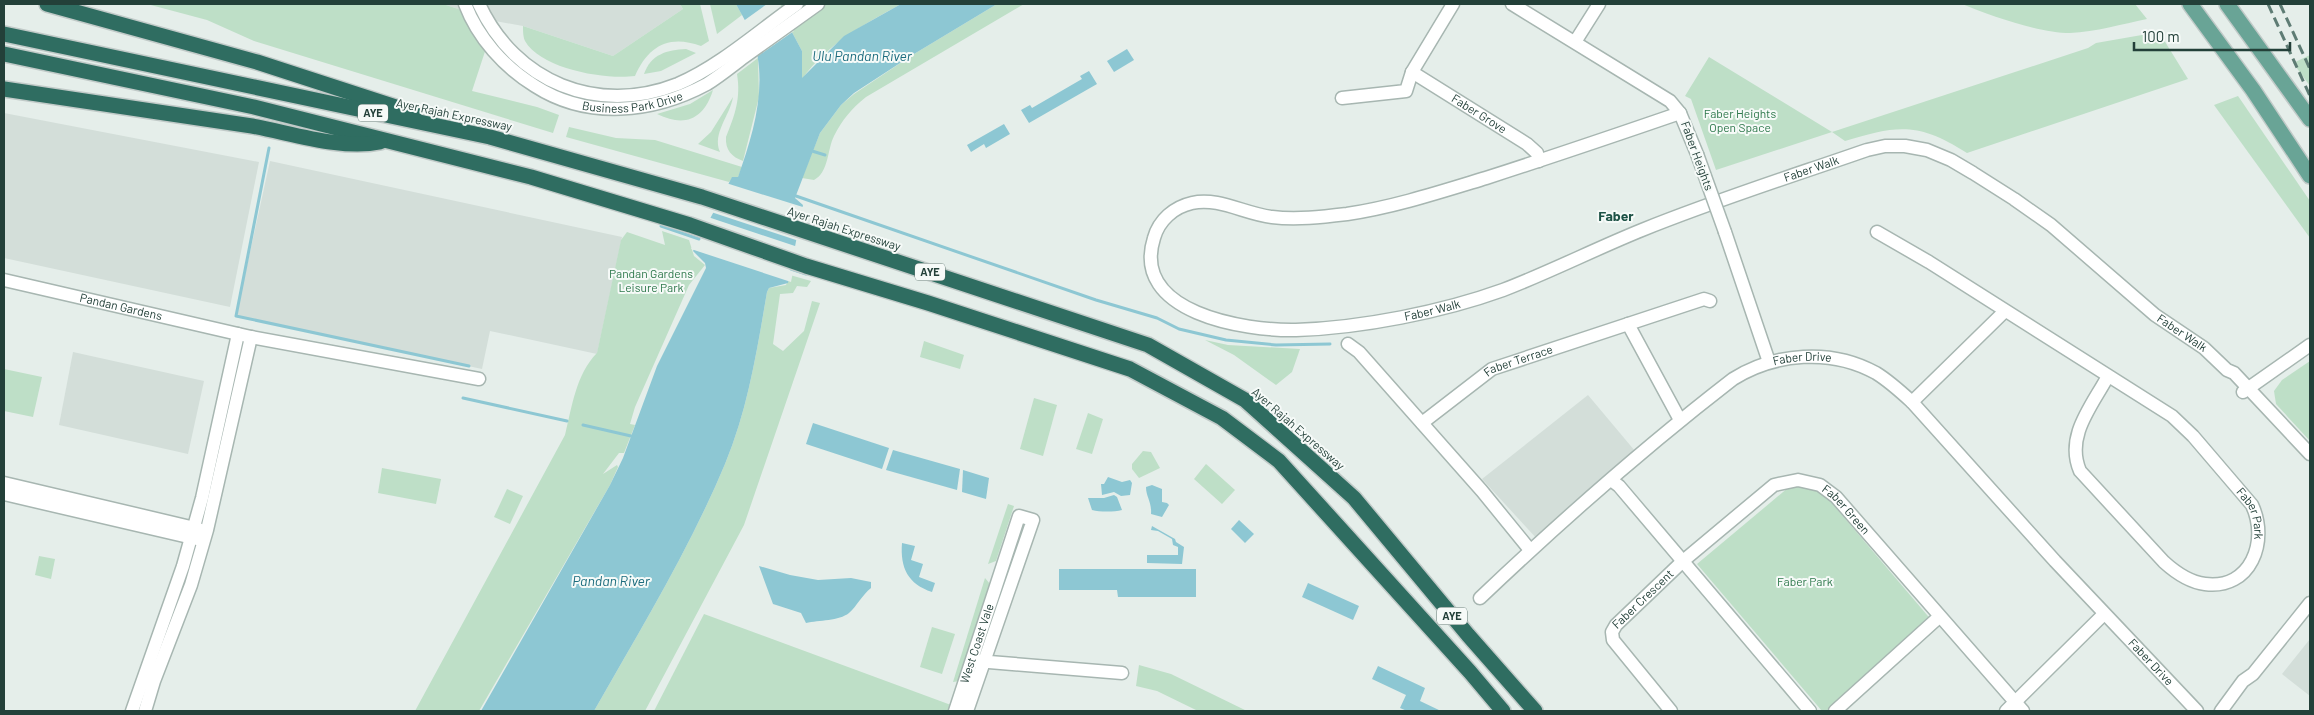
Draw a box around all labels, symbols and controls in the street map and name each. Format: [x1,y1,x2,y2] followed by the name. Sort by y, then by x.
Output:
[2134,20,2290,52] scale bar
[2142,27,2180,45] text: 100 m
[812,47,913,64] water label: Ulu Pandan River
[581,88,684,115] street label: Business Park Drive
[1449,91,1510,135] street label: Faber Grove
[395,95,514,133] street label: Ayer Rajah Expressway
[358,105,388,122] road number: AYE
[1704,106,1776,134] park label: Faber Heights Open Space
[1679,119,1717,192] street label: Faber Heights
[1782,152,1840,184] street label: Faber Walk
[786,203,903,253] street label: Ayer Rajah Expressway
[1598,207,1634,224] district label: Faber
[915,264,945,280] road number: AYE
[609,266,693,294] park label: Pandan Gardens Leisure Park
[79,290,164,322] street label: Pandan Gardens
[1403,296,1462,323] street label: Faber Walk
[2155,311,2210,354] street label: Faber Walk
[1480,341,1554,379] street label: Faber Terrace
[1771,349,1833,368] street label: Faber Drive
[1249,384,1348,473] street label: Ayer Rajah Expressway
[1820,481,1873,537] street label: Faber Green
[2234,484,2266,540] street label: Faber Park
[1609,566,1676,631] street label: Faber Crescent
[572,572,651,589] water label: Pandan River
[1777,574,1833,588] park label: Faber Park
[957,602,996,685] street label: West Coast Vale
[1437,608,1467,624] road number: AYE
[2126,635,2177,688] street label: Faber Drive

